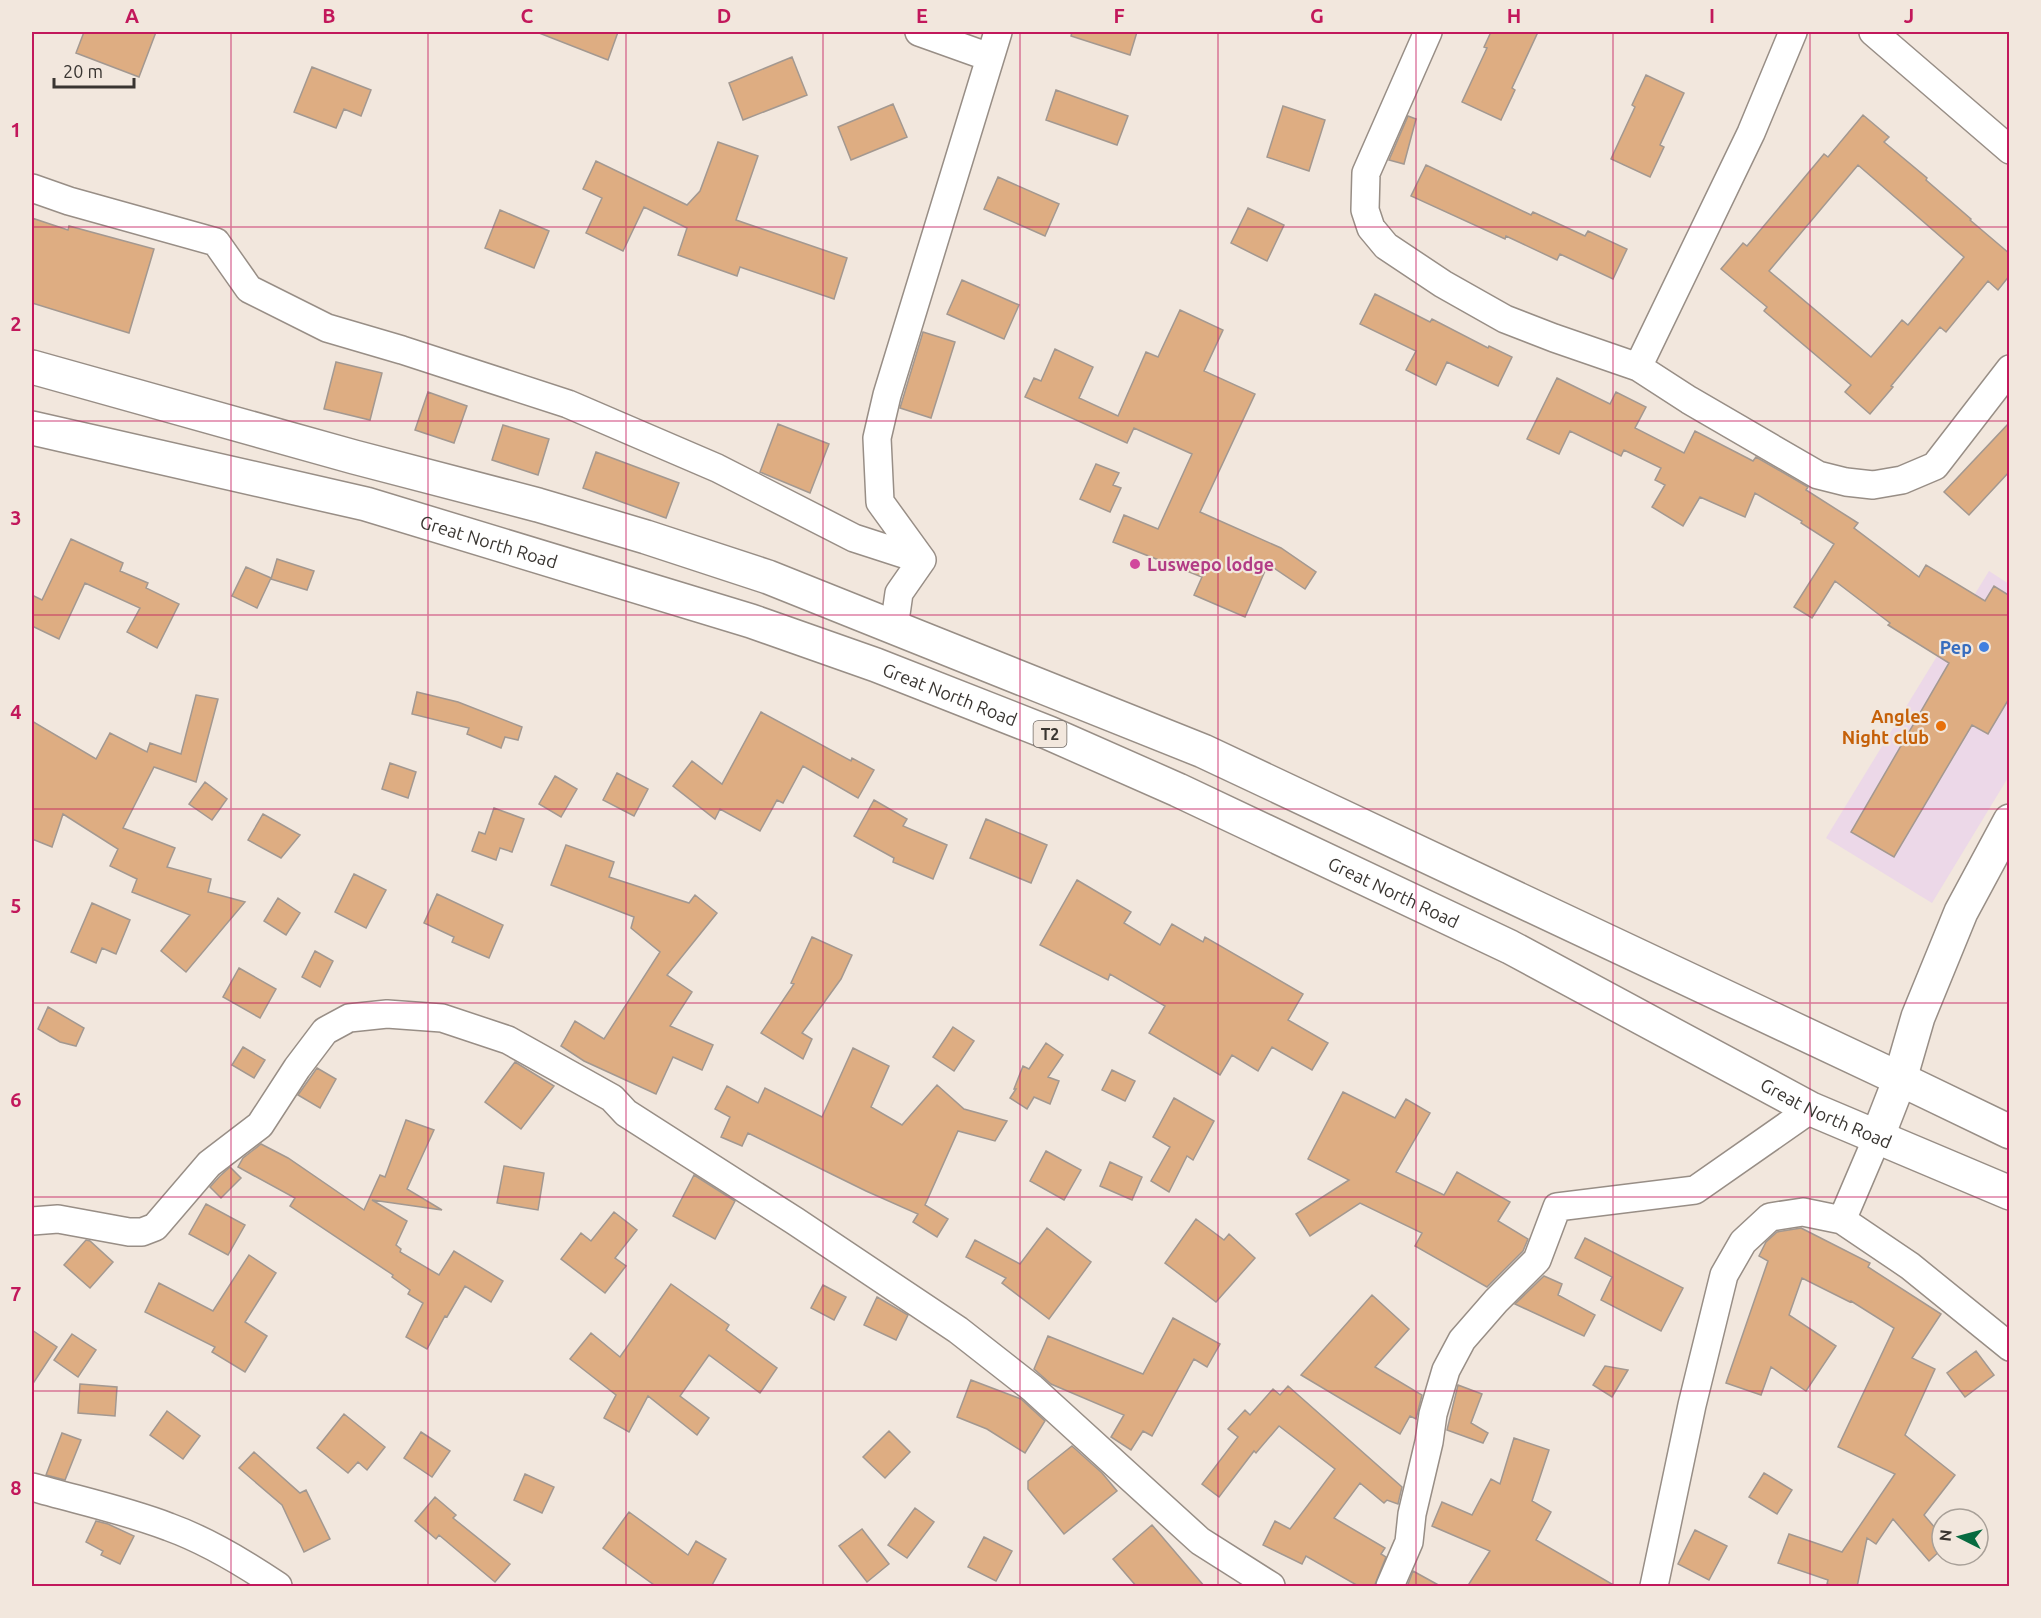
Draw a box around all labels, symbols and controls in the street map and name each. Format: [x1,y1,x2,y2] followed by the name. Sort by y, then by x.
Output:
[125,4,139,27] text: A
[322,4,336,27] text: B
[521,4,534,27] text: C
[717,4,731,27] text: D
[916,4,928,27] text: E
[1113,4,1125,27] text: F
[1310,4,1324,27] text: G
[1507,4,1521,27] text: H
[1709,4,1715,27] text: I
[1904,4,1914,27] text: J
[54,51,134,89] scale bar
[63,61,103,81] text: 20 m
[10,118,22,141] text: 1
[10,312,22,335] text: 2
[10,506,22,529] text: 3
[418,511,560,572] street label: Great North Road
[1147,554,1274,574] place label: Luswepo lodge
[1128,557,1142,571] marker: Luswepo lodge
[1940,637,1972,657] place label: Pep
[1977,640,1991,654] marker: Pep
[880,659,1020,729] street label: Great North Road
[10,700,22,723] text: 4
[1842,706,1929,747] place label: Angles Night club
[1934,719,1948,733] marker: Angles Night club
[1034,721,1066,747] road number: T2
[1325,853,1462,931] street label: Great North Road
[10,894,22,917] text: 5
[1757,1074,1895,1152] street label: Great North Road
[10,1088,22,1111] text: 6
[10,1282,22,1305] text: 7
[10,1476,22,1499] text: 8
[1930,1507,1990,1567] north arrow
[1936,1529,1955,1542] text: N

